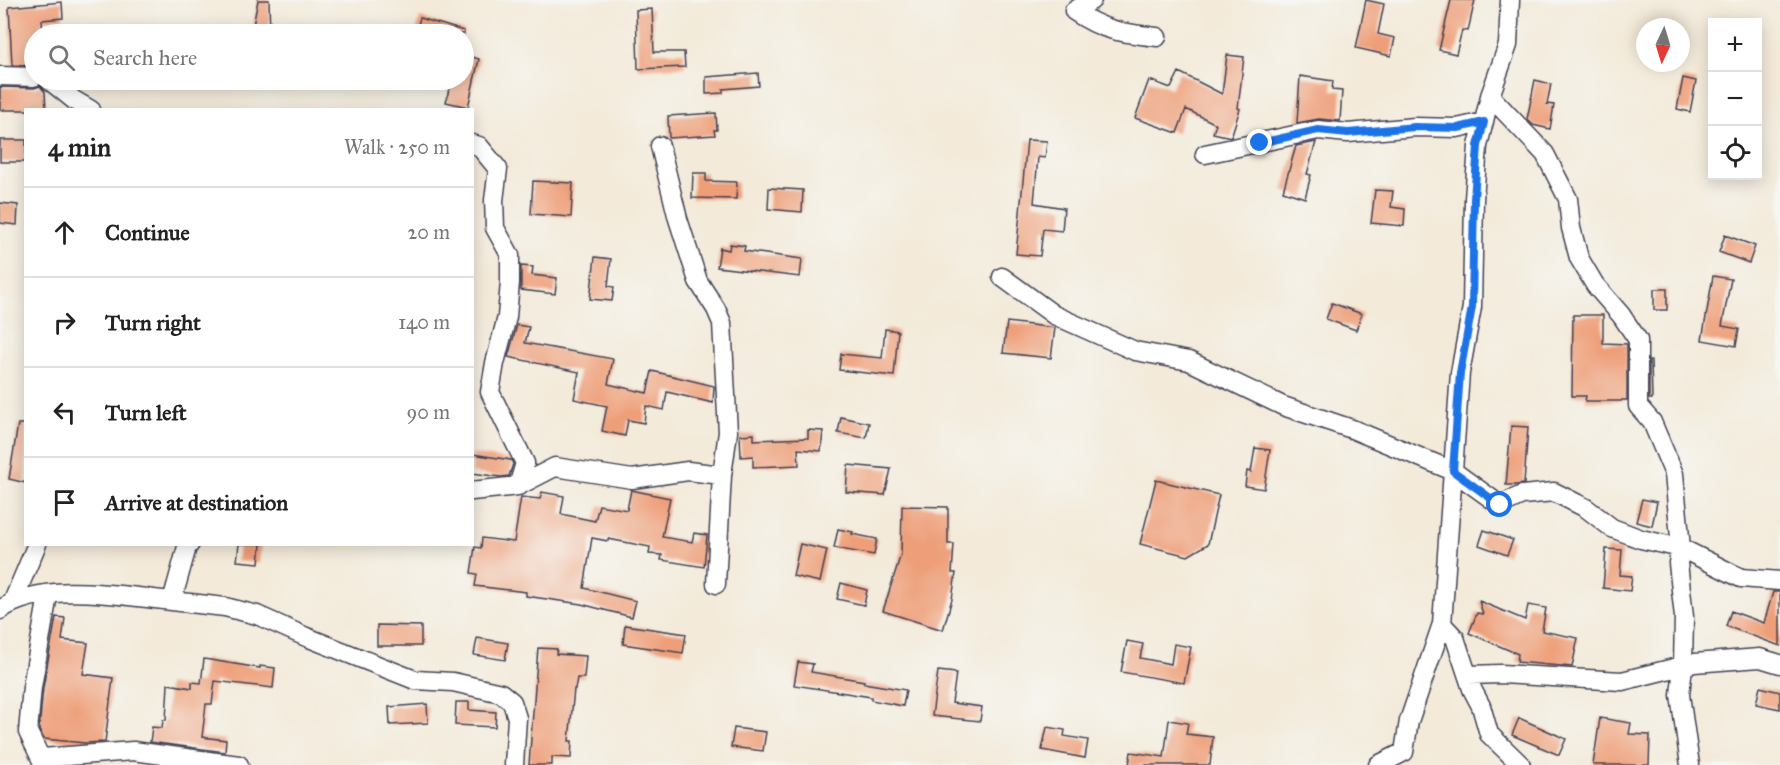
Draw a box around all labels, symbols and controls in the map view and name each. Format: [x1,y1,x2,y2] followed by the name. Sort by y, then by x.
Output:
[1636,18,1690,72] north arrow
[1708,18,1762,180] map controls
[1708,18,1762,72] button: +
[24,24,474,90] search box
[45,41,78,74] icon: search
[93,44,197,71] text: Search here
[1708,72,1762,126] button: −
[1708,126,1762,180] button: locate
[1246,129,1272,155] route end
[48,131,111,163] text: 4 min
[344,135,450,159] text: Walk · 250 m
[48,216,81,249] icon: ahead
[105,219,190,246] text: Continue
[407,220,450,244] text: 20 m
[48,306,81,339] icon: right
[105,309,201,336] text: Turn right
[398,310,450,334] text: 140 m
[48,396,81,429] icon: left
[105,399,187,426] text: Turn left
[407,400,450,424] text: 90 m
[48,486,81,519] icon: arrive
[105,489,288,516] text: Arrive at destination
[1486,491,1512,517] route start

